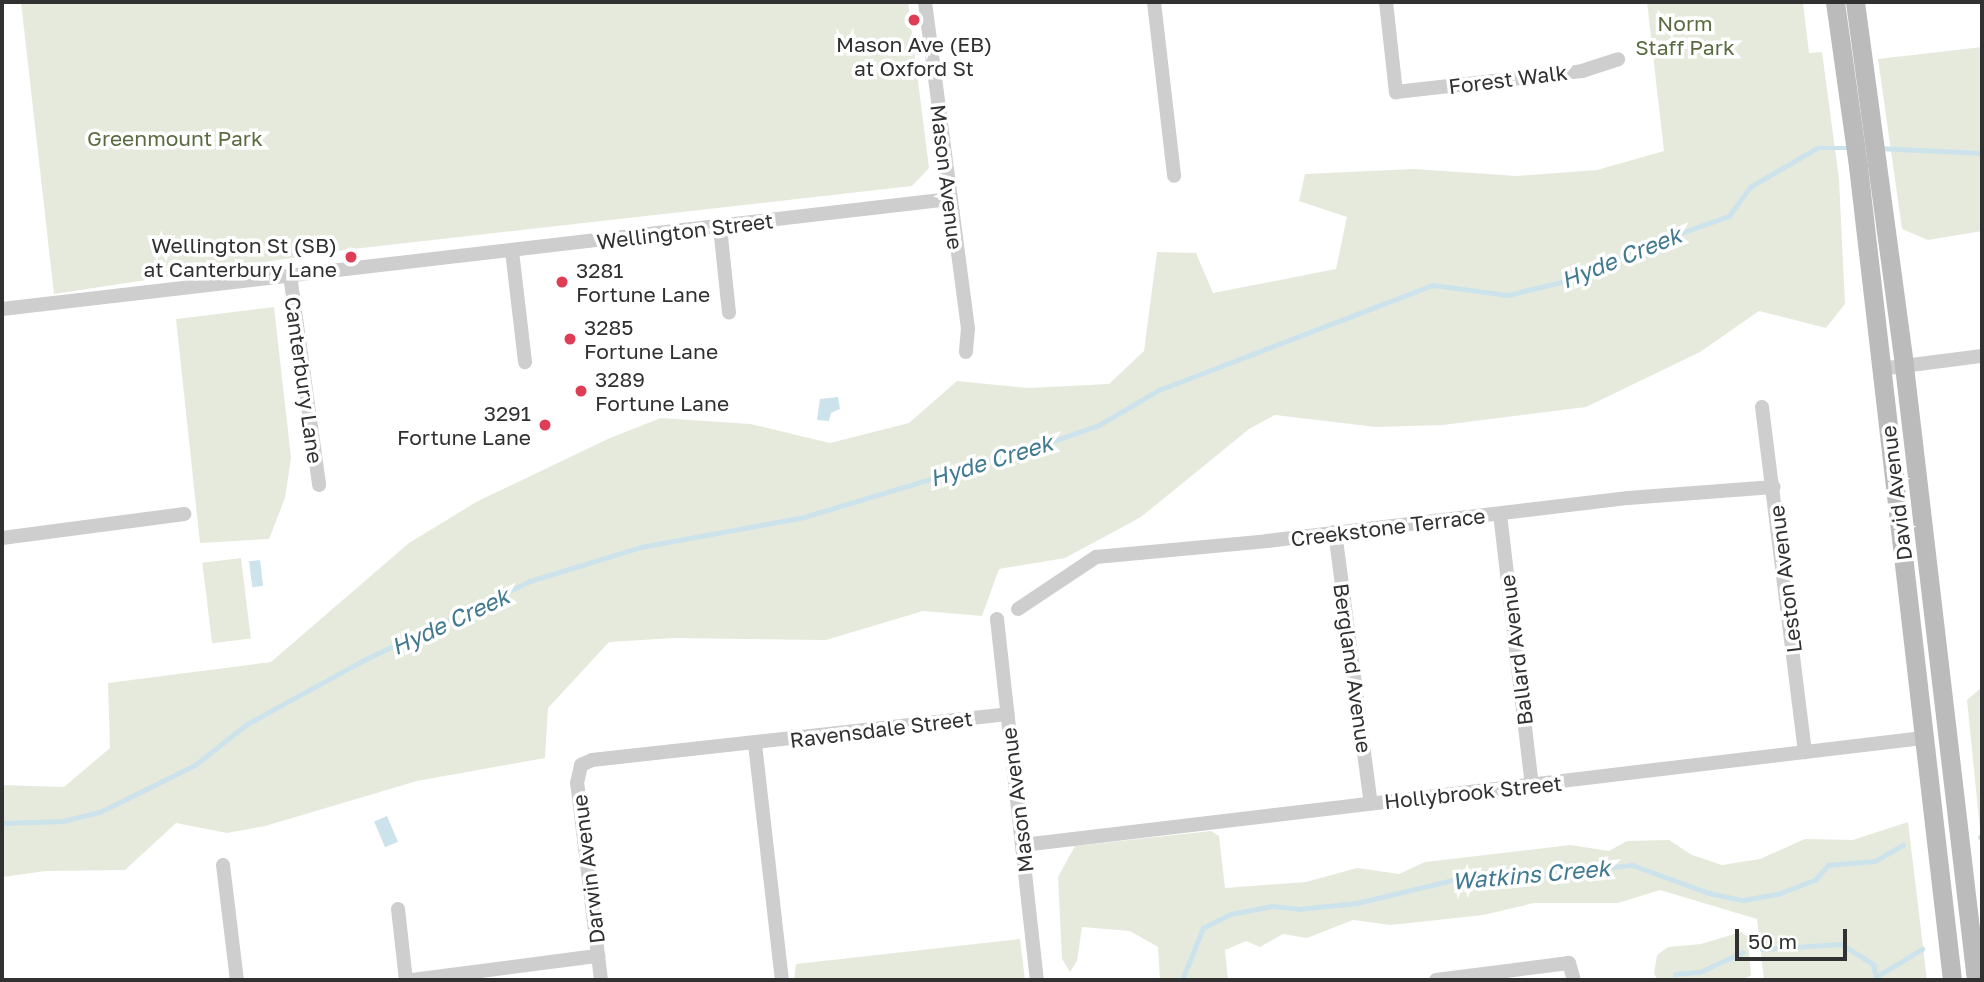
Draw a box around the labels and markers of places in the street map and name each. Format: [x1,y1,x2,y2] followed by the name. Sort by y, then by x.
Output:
[906,12,922,28] marker: Mason Ave (EB) at Oxford St
[836,31,992,81] place label: Mason Ave (EB) at Oxford St
[143,232,337,282] place label: Wellington St (SB) at Canterbury Lane
[343,249,359,265] marker: Wellington St (SB) at Canterbury Lane
[576,257,710,307] place label: 3281 Fortune Lane
[554,274,570,290] marker: 3281 Fortune Lane
[584,314,718,364] place label: 3285 Fortune Lane
[562,331,578,347] marker: 3285 Fortune Lane
[595,366,729,416] place label: 3289 Fortune Lane
[573,383,589,399] marker: 3289 Fortune Lane
[397,400,531,450] place label: 3291 Fortune Lane
[537,417,553,433] marker: 3291 Fortune Lane

